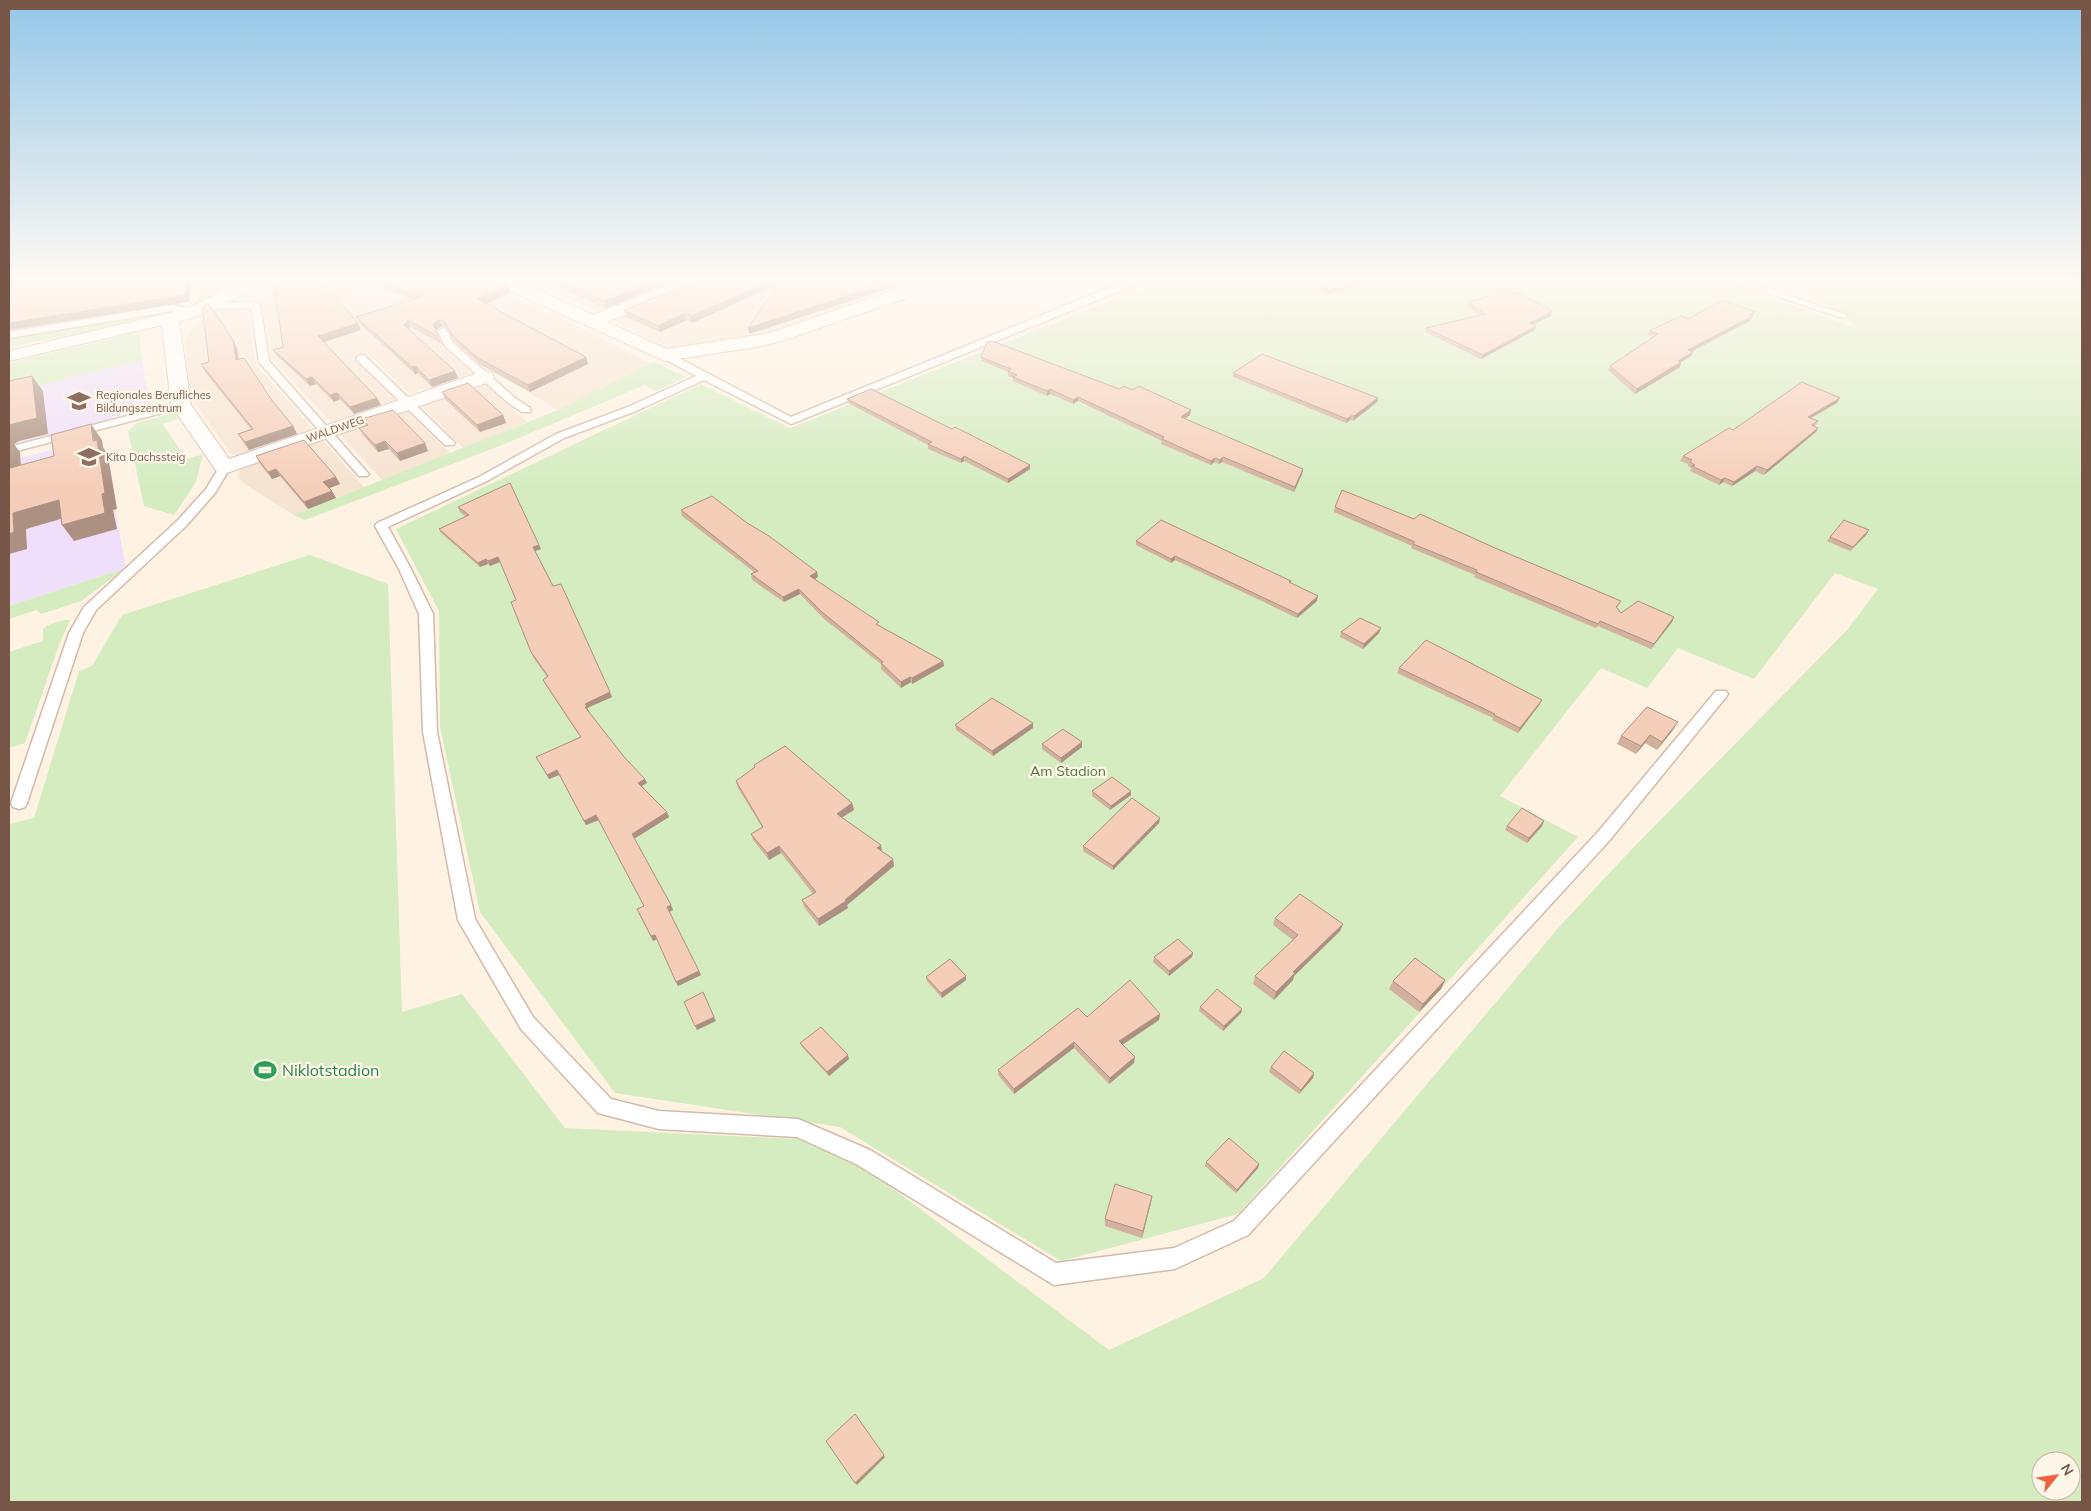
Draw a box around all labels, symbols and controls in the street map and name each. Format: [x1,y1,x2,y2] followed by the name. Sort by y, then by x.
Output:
[66,388,92,414] school or university icon: Regionales Berufliches Bildungszentrum
[96,388,211,415] place label: Regionales Berufliches Bildungszentrum
[304,413,366,445] street label: WALDWEG
[76,444,102,470] school or university icon: Kita Dachssteig
[106,450,186,464] place label: Kita Dachssteig
[1030,762,1106,780] park label: Am Stadion
[252,1057,278,1083] sports icon: Niklotstadion
[282,1060,379,1080] place label: Niklotstadion
[2031,1451,2081,1501] north arrow
[2057,1460,2078,1479] text: N

